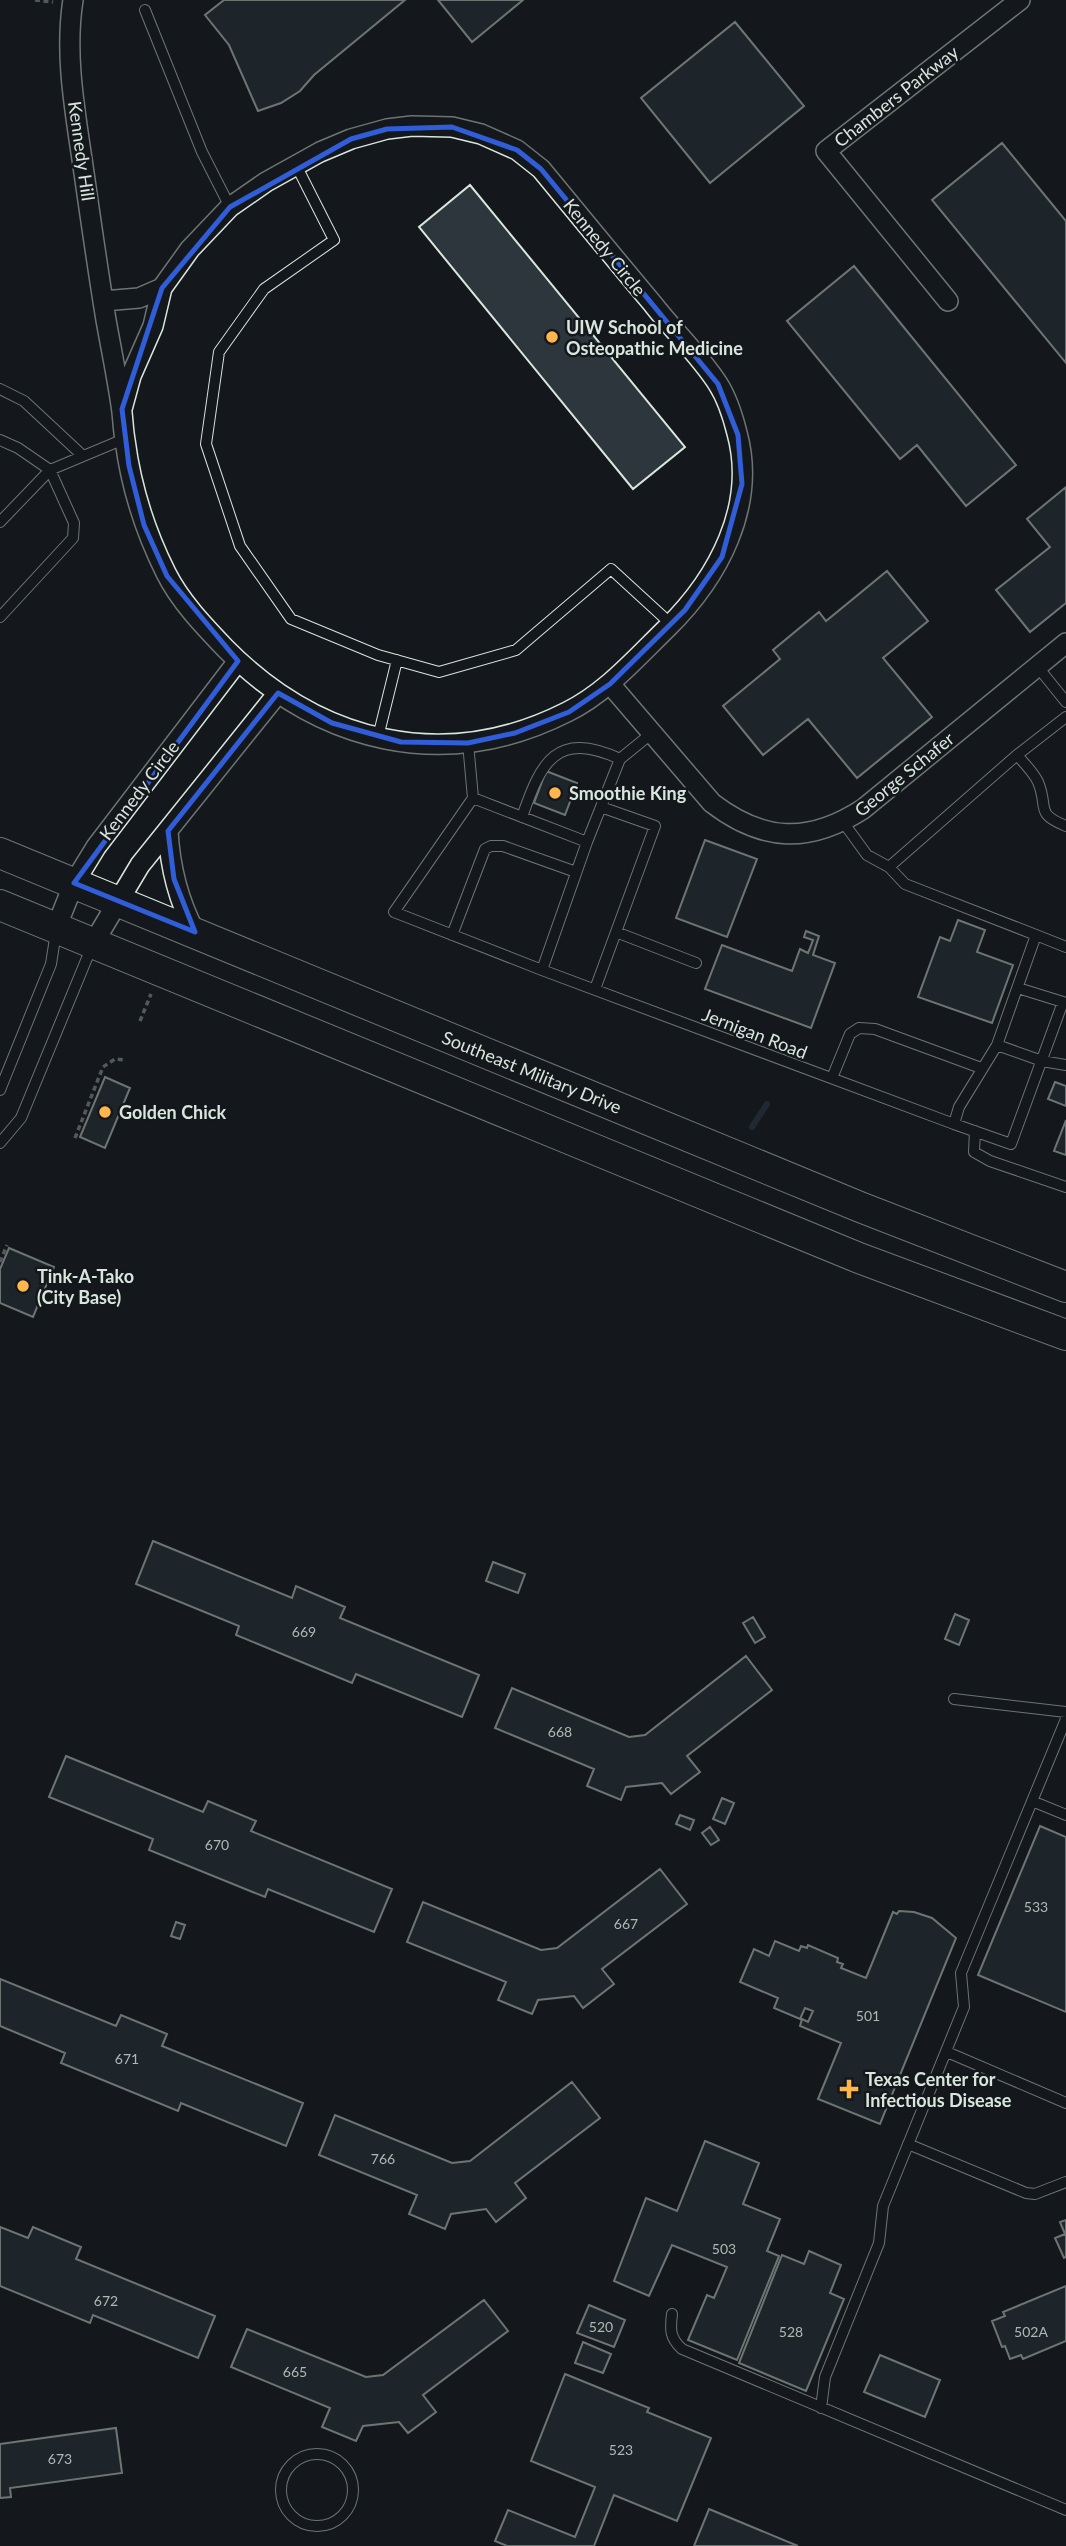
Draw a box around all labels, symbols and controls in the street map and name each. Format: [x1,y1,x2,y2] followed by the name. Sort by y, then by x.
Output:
[830,40,963,151] street label: Chambers Parkway
[64,100,100,202] street label: Kennedy Hill
[559,194,651,300] street label: Kennedy Circle
[566,316,743,359] place label: UIW School of Osteopathic Medicine
[544,329,560,345] marker: UIW School of Osteopathic Medicine
[850,727,959,821] street label: George Schafer
[94,736,184,844] street label: Kennedy Circle
[569,782,687,804] place label: Smoothie King
[547,785,563,801] marker: Smoothie King
[699,1003,811,1063] street label: Jernigan Road
[439,1026,625,1118] street label: Southeast Military Drive
[119,1101,226,1123] place label: Golden Chick
[97,1104,113,1120] marker: Golden Chick
[37,1265,134,1308] place label: Tink-A-Tako (City Base)
[15,1278,31,1294] marker: Tink-A-Tako (City Base)
[292,1623,316,1640] house number: 669
[548,1723,572,1740] house number: 668
[205,1836,229,1853] house number: 670
[1024,1898,1048,1915] house number: 533
[614,1915,638,1932] house number: 667
[856,2007,880,2024] house number: 501
[115,2050,139,2067] house number: 671
[865,2068,1012,2111] place label: Texas Center for Infectious Disease
[839,2079,859,2099] marker: Texas Center for Infectious Disease
[371,2150,395,2167] house number: 766
[712,2240,736,2257] house number: 503
[94,2292,118,2309] house number: 672
[589,2318,613,2335] house number: 520
[779,2323,803,2340] house number: 528
[1014,2323,1048,2340] house number: 502A
[283,2363,307,2380] house number: 665
[609,2441,633,2458] house number: 523
[48,2450,72,2467] house number: 673

